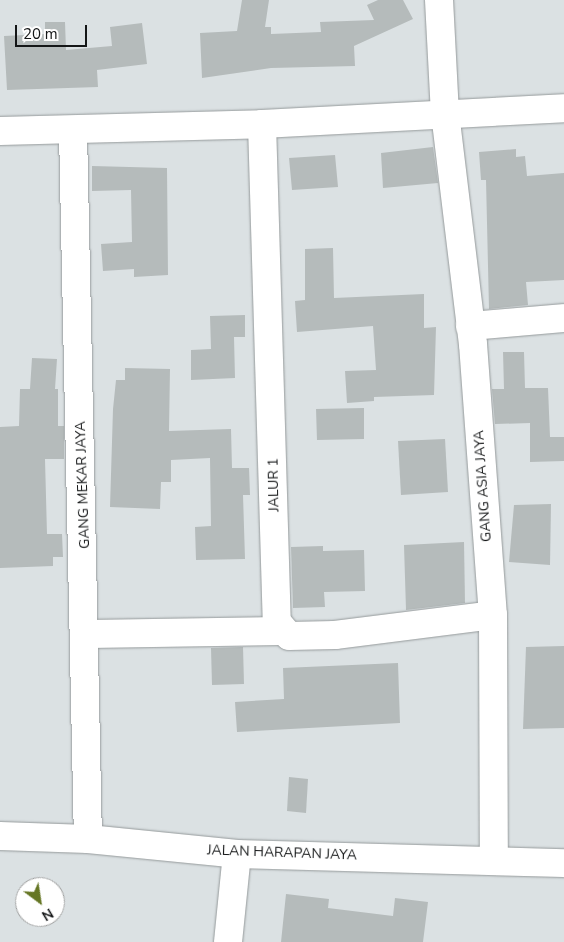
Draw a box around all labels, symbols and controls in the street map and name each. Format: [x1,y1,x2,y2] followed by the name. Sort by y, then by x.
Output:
[18,15,90,47] scale bar
[23,24,58,44] text: 20 m
[72,421,94,549] street label: GANG MEKAR JAYA
[471,430,495,542] street label: GANG ASIA JAYA
[265,458,283,512] street label: JALUR 1
[207,842,357,864] street label: JALAN HARAPAN JAYA
[15,877,65,927] north arrow
[38,904,57,925] text: N

